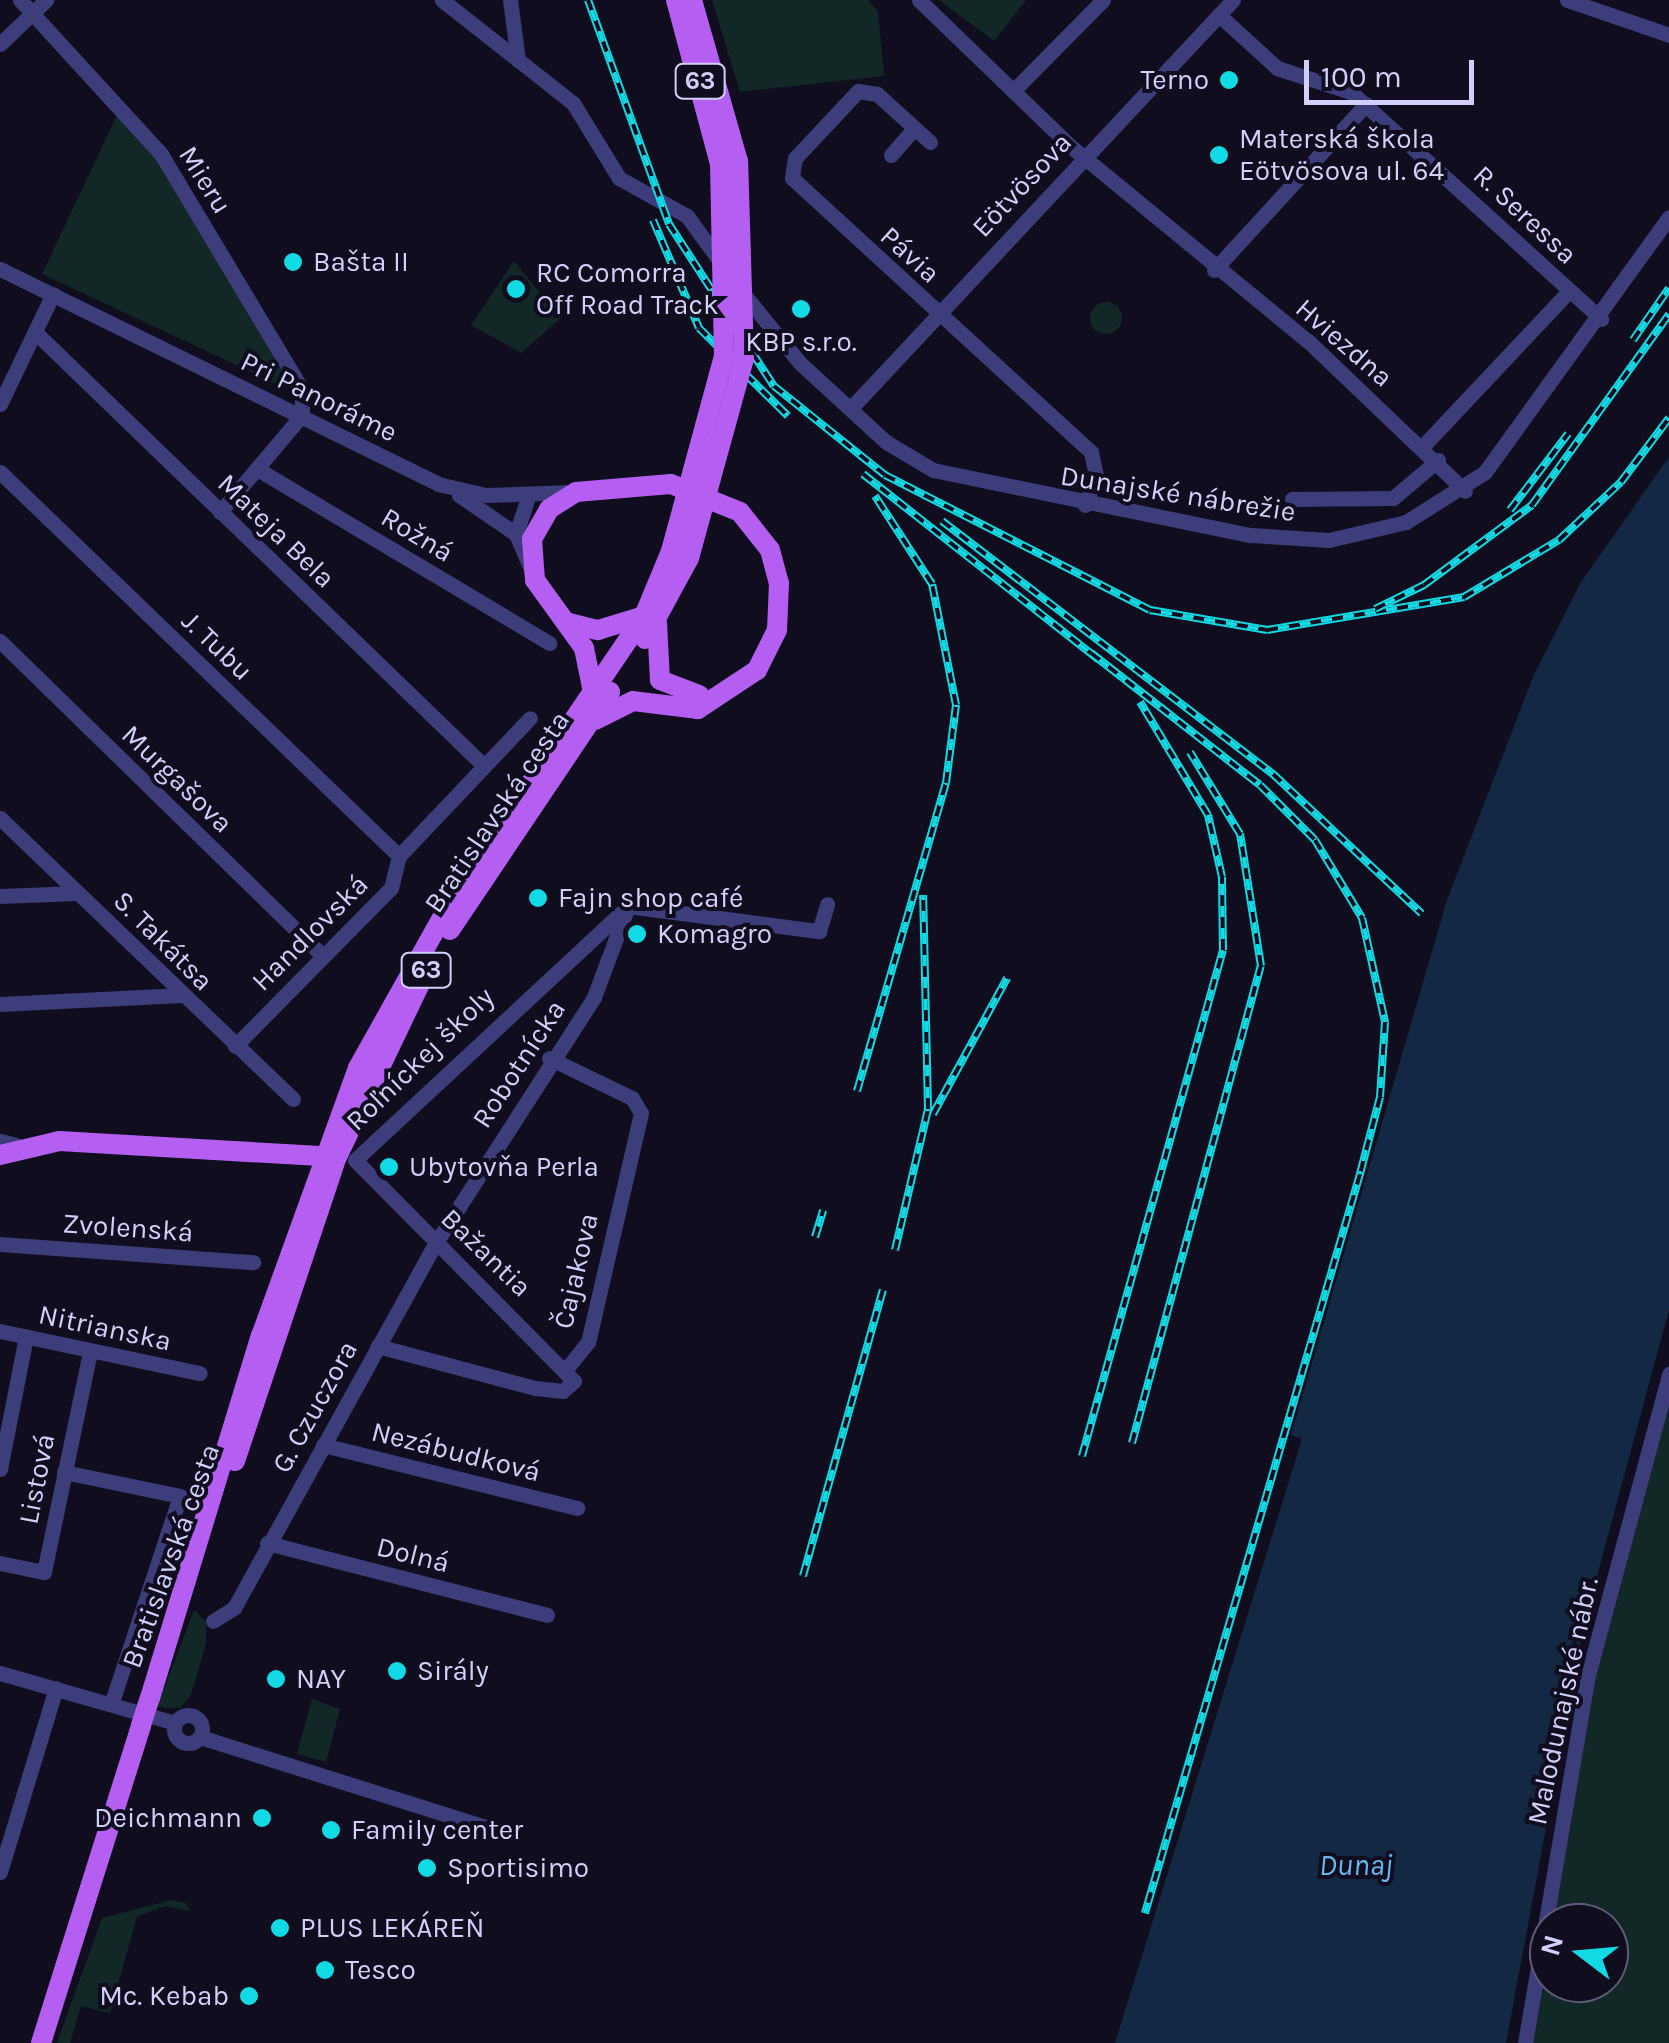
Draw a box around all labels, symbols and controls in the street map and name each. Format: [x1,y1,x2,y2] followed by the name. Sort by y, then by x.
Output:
[1309,40,1479,102] scale bar
[1321,59,1402,95] text: 100 m
[672,61,728,101] road number: 63
[1140,63,1209,97] place label: Terno
[1218,69,1240,91] marker: Terno
[1239,122,1444,188] place label: Materská škola Eötvösova ul. 64
[965,126,1079,244] street label: Eötvösova
[171,140,239,220] street label: Mieru
[1208,144,1230,166] marker: Materská škola Eötvösova ul. 64
[1466,159,1584,271] street label: R. Seressa
[873,220,947,290] street label: Pávia
[313,245,409,279] place label: Bašta II
[282,251,304,273] marker: Bašta II
[536,256,719,322] place label: RC Comorra Off Road Track
[505,278,527,300] marker: RC Comorra Off Road Track
[1289,292,1399,394] street label: Hviezdna
[790,298,812,320] marker: KBP s.r.o.
[745,325,857,359] place label: KBP s.r.o.
[235,345,403,449] street label: Pri Panoráme
[1058,459,1298,529] street label: Dunajské nábrežie
[210,467,342,595] street label: Mateja Bela
[375,501,459,569] street label: Rožná
[175,604,259,688] street label: J. Tubu
[417,705,577,919] street label: Bratislavská cesta
[115,718,239,840] street label: Murgašova
[245,868,375,998] street label: Handlovská
[558,881,743,915] place label: Fajn shop café
[106,884,220,998] street label: S. Takátsa
[527,887,549,909] marker: Fajn shop café
[657,917,772,951] place label: Komagro
[626,923,648,945] marker: Komagro
[398,950,454,990] road number: 63
[339,980,501,1138] street label: Roľníckej školy
[465,994,573,1134] street label: Robotnícka
[409,1150,599,1184] place label: Ubytovňa Perla
[378,1156,400,1178] marker: Ubytovňa Perla
[434,1202,538,1304] street label: Bažantia
[62,1207,194,1249] street label: Zvolenská
[546,1210,606,1332] street label: Čajakova
[36,1298,174,1358] street label: Nitrianska
[265,1335,365,1479] street label: G. Czuczora
[368,1415,544,1489] street label: Nezábudková
[12,1431,62,1527] street label: Listová
[115,1439,227,1673] street label: Bratislavská cesta
[373,1530,453,1580] street label: Dolná
[1520,1574,1606,1828] street label: Malodunajské nábr.
[417,1654,489,1688] place label: Sirály
[386,1660,408,1682] marker: Sirály
[296,1662,346,1696] place label: NAY
[265,1668,287,1690] marker: NAY
[94,1801,242,1835] place label: Deichmann
[251,1807,273,1829] marker: Deichmann
[351,1813,523,1847] place label: Family center
[320,1819,342,1841] marker: Family center
[1319,1847,1393,1883] water label: Dunaj
[447,1851,589,1885] place label: Sportisimo
[416,1857,438,1879] marker: Sportisimo
[1529,1903,1629,2003] north arrow
[300,1911,484,1945] place label: PLUS LEKÁREŇ
[269,1917,291,1939] marker: PLUS LEKÁREŇ
[1533,1931,1570,1959] text: N
[345,1953,416,1987] place label: Tesco
[314,1959,336,1981] marker: Tesco
[99,1979,229,2013] place label: Mc. Kebab
[238,1985,260,2007] marker: Mc. Kebab

